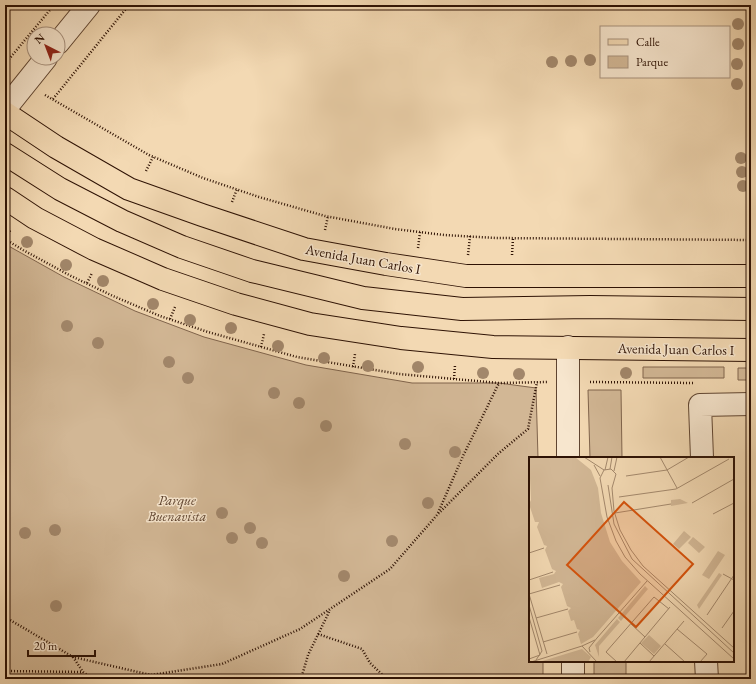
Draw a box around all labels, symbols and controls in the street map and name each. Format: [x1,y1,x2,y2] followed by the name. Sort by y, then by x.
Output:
[26,26,66,66] north arrow
[600,26,730,78] legend
[31,30,47,47] text: N
[636,34,660,50] text: Calle
[636,54,668,70] text: Parque
[303,240,422,278] street label: Avenida Juan Carlos I
[616,339,735,359] street label: Avenida Juan Carlos I
[529,457,734,662] inset map
[147,491,206,525] park label: Parque Buenavista
[28,632,95,658] scale bar
[34,638,58,654] text: 20 m

